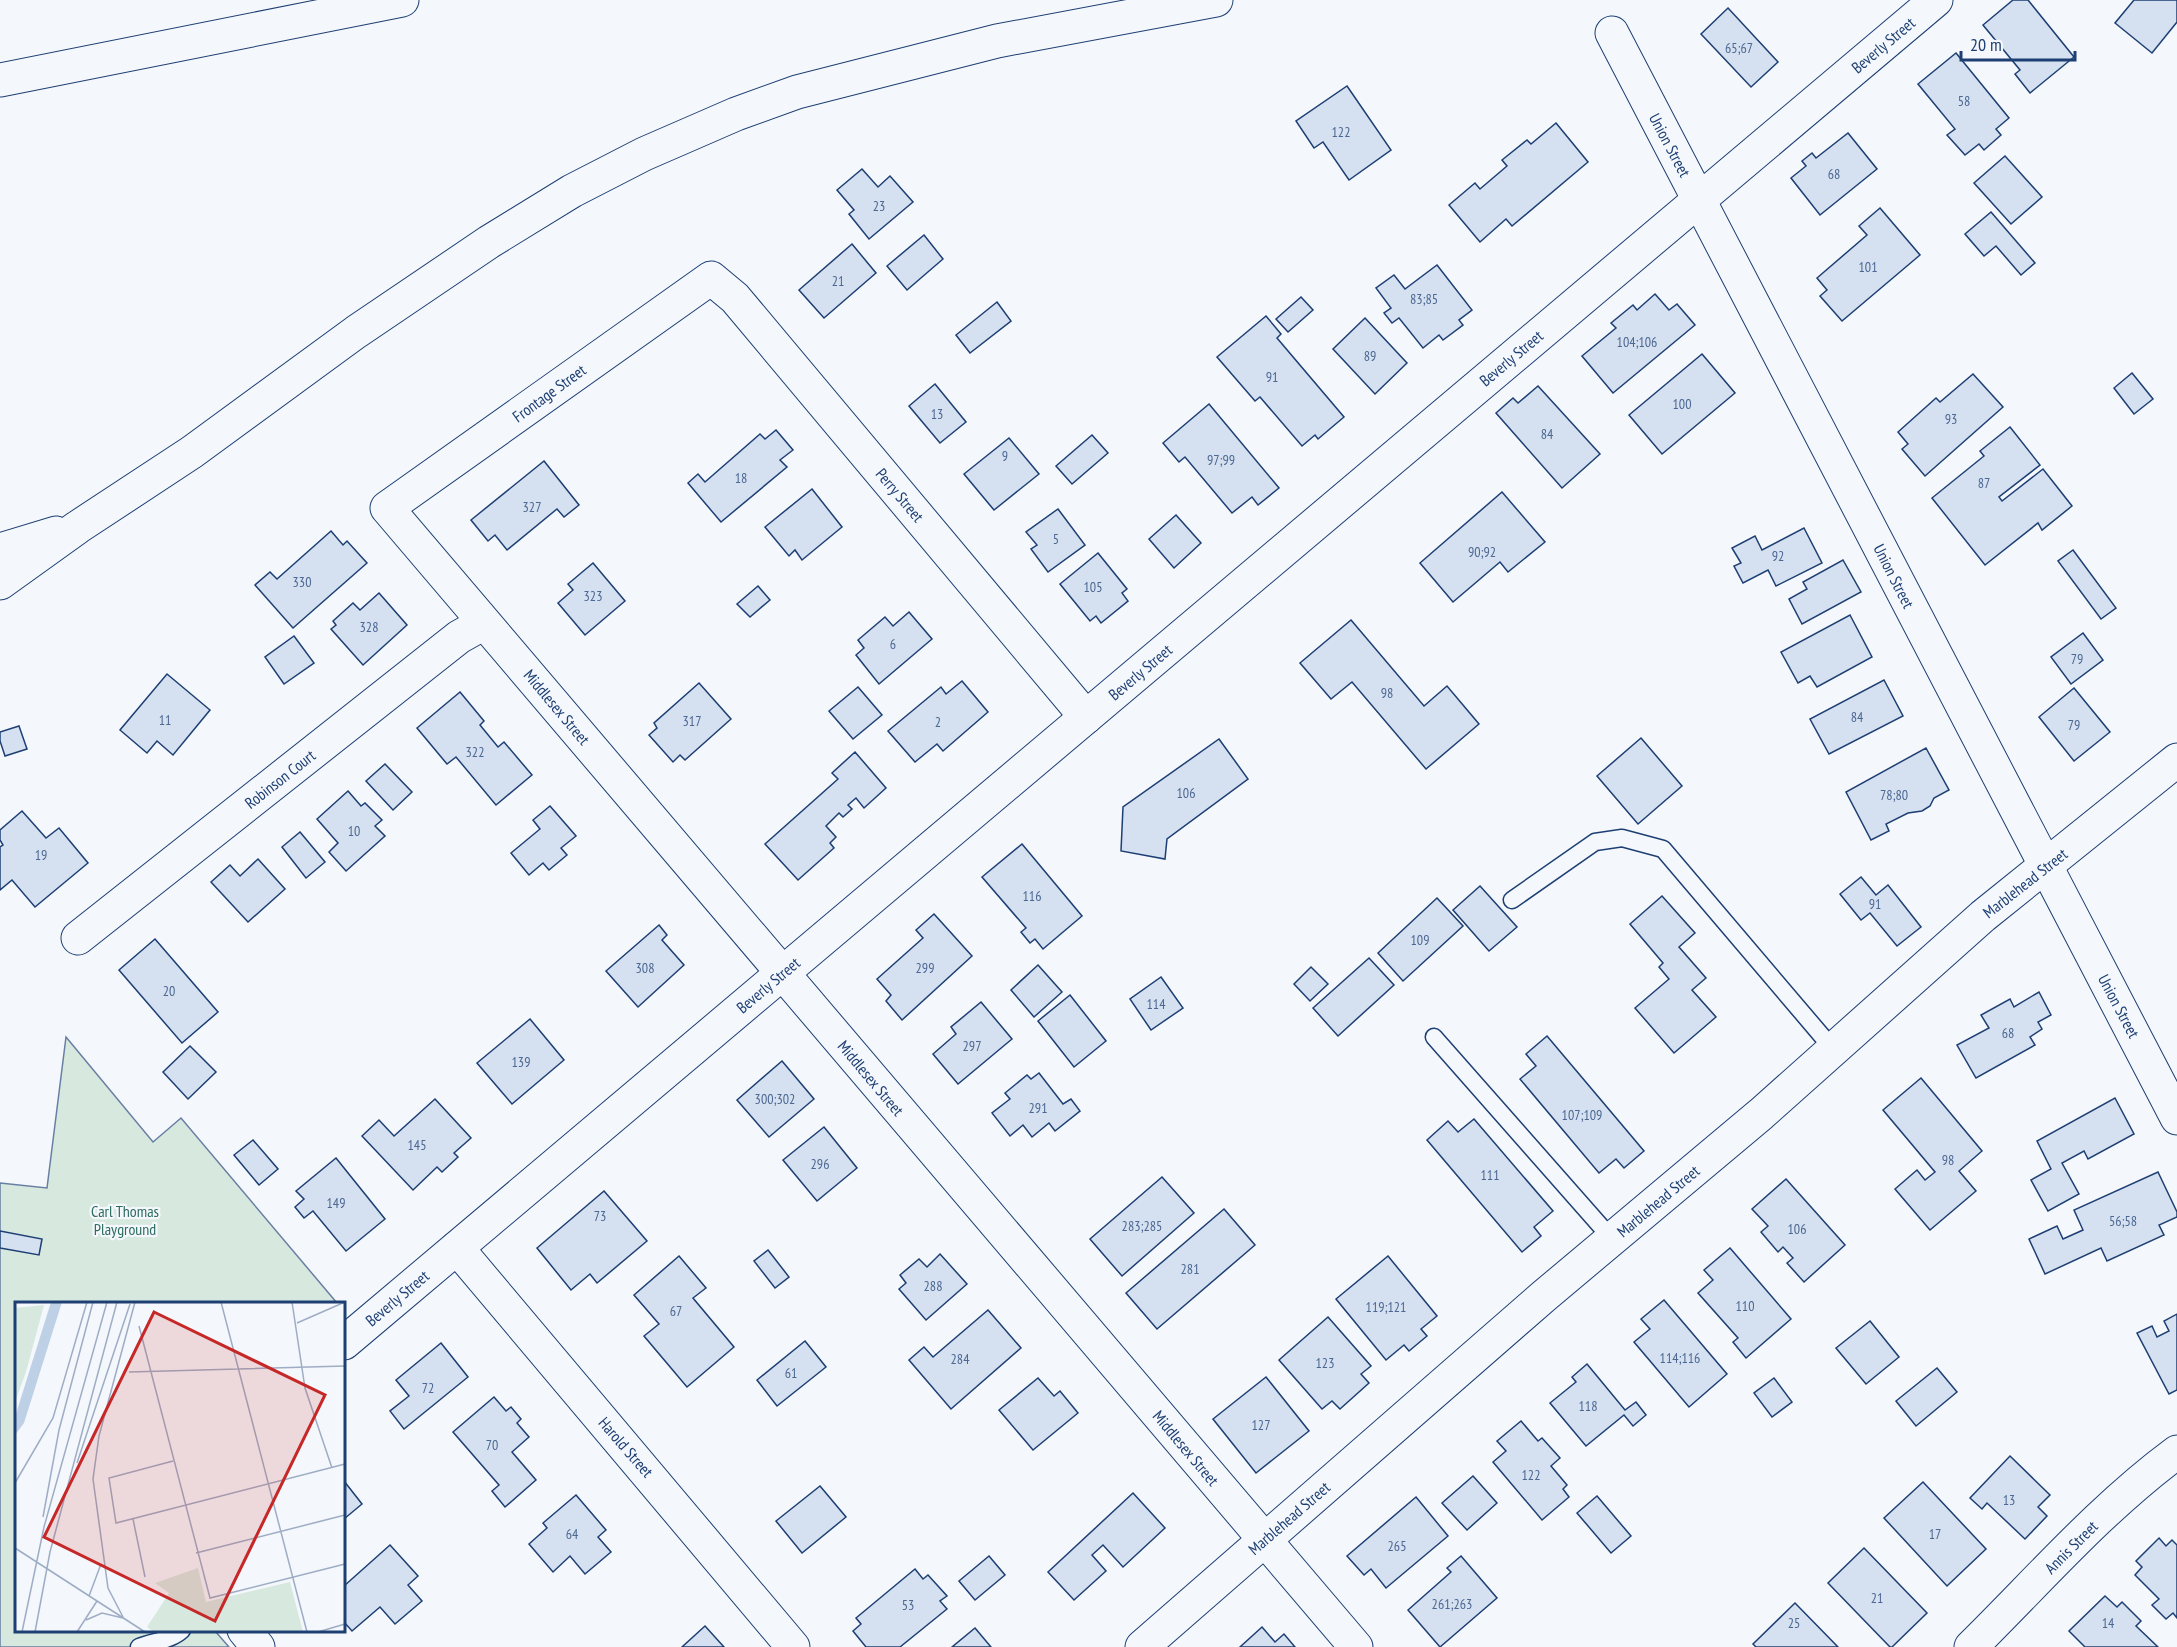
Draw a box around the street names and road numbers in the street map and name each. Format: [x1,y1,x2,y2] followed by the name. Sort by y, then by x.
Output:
[1847,12,1919,77] street label: Beverly Street
[1645,110,1695,181] street label: Union Street
[1475,325,1547,390] street label: Beverly Street
[508,359,590,426] street label: Frontage Street
[872,464,929,526] street label: Perry Street
[1869,541,1919,612] street label: Union Street
[1104,639,1176,704] street label: Beverly Street
[520,665,595,749] street label: Middlesex Street
[241,745,320,813] street label: Robinson Court
[1979,843,2072,922] street label: Marblehead Street
[732,952,804,1017] street label: Beverly Street
[2094,971,2144,1042] street label: Union Street
[834,1036,909,1120] street label: Middlesex Street
[1613,1160,1704,1241] street label: Marblehead Street
[361,1265,433,1330] street label: Beverly Street
[1149,1406,1224,1490] street label: Middlesex Street
[594,1413,658,1482] street label: Harold Street
[1244,1477,1334,1559] street label: Marblehead Street
[2040,1516,2102,1578] street label: Annis Street

